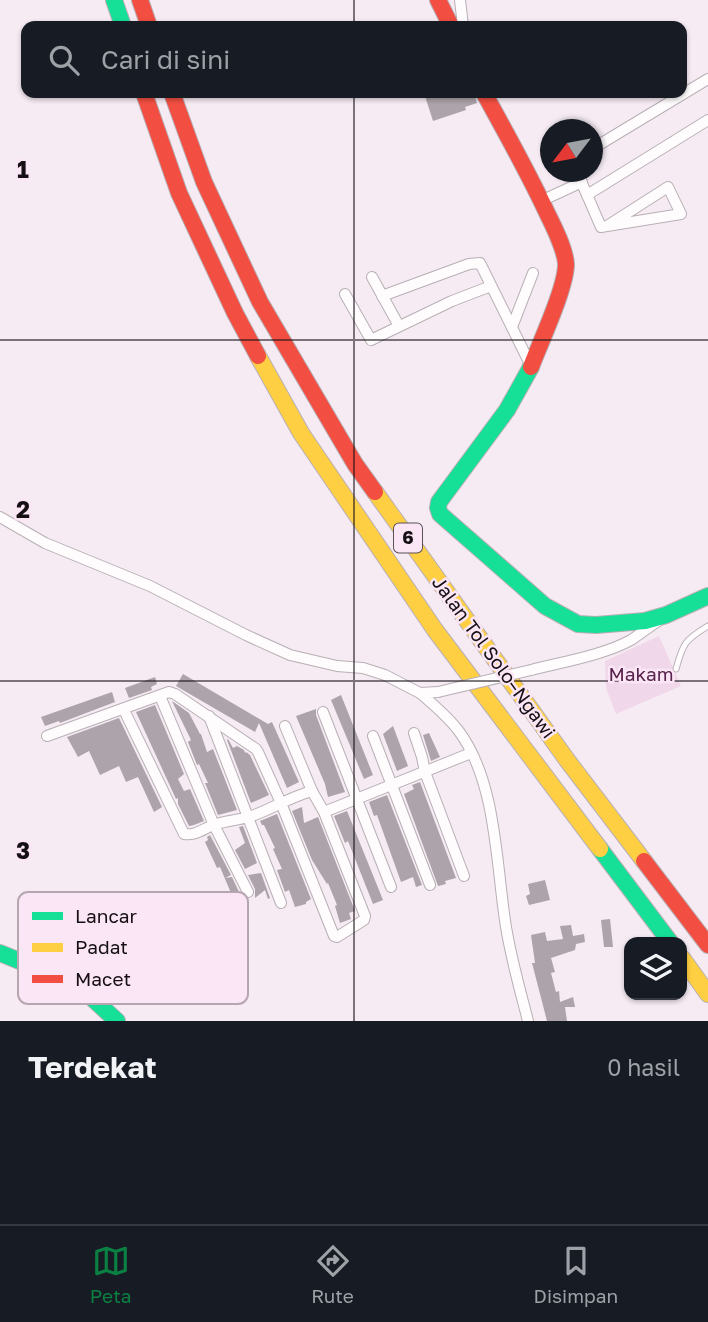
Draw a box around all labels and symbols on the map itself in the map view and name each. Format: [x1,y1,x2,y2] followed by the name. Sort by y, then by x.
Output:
[540,119,603,182] north arrow
[17,155,29,183] text: 1
[16,495,30,523] text: 2
[394,524,422,552] road number: 6
[428,571,561,742] street label: Jalan Tol Solo–Ngawi
[608,662,674,685] park label: Makam
[16,836,30,864] text: 3
[18,892,248,1004] legend
[75,904,138,927] text: Lancar
[75,935,128,958] text: Padat
[75,967,131,990] text: Macet

